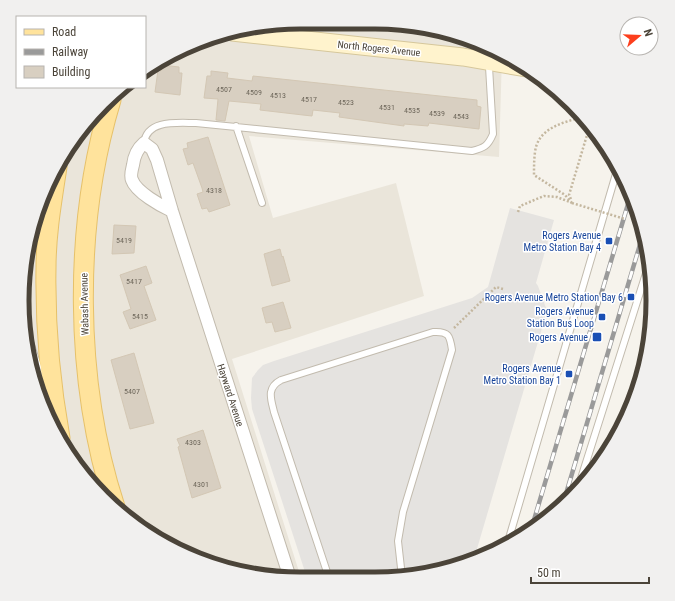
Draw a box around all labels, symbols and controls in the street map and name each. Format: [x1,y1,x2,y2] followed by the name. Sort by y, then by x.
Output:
[16,16,146,88] legend
[619,16,659,56] north arrow
[52,25,76,39] text: Road
[641,28,655,38] text: N
[337,39,421,58] street label: North Rogers Avenue
[52,45,88,59] text: Railway
[52,65,90,79] text: Building
[216,85,232,94] house number: 4507
[246,88,262,97] house number: 4509
[270,91,286,100] house number: 4513
[301,95,317,104] house number: 4517
[338,98,354,107] house number: 4523
[379,103,395,112] house number: 4531
[404,106,420,115] house number: 4535
[429,109,445,118] house number: 4539
[453,112,469,121] house number: 4543
[206,186,222,195] house number: 4318
[524,230,601,253] place label: Rogers Avenue Metro Station Bay 4
[116,236,132,245] house number: 5419
[604,236,614,246] marker: Rogers Avenue Metro Station Bay 4
[78,272,91,335] street label: Wabash Avenue
[126,277,142,286] house number: 5417
[485,292,623,303] place label: Rogers Avenue Metro Station Bay 6
[626,292,636,302] marker: Rogers Avenue Metro Station Bay 6
[527,306,594,329] place label: Rogers Avenue Station Bus Loop
[132,312,148,321] house number: 5415
[597,312,607,322] marker: Rogers Avenue Station Bus Loop
[591,331,603,343] marker: Rogers Avenue
[529,332,588,343] place label: Rogers Avenue
[215,362,246,428] street label: Hayward Avenue
[484,363,561,386] place label: Rogers Avenue Metro Station Bay 1
[564,369,574,379] marker: Rogers Avenue Metro Station Bay 1
[124,387,140,396] house number: 5407
[185,438,201,447] house number: 4303
[193,480,209,489] house number: 4301
[531,559,649,585] scale bar
[537,566,561,580] text: 50 m

